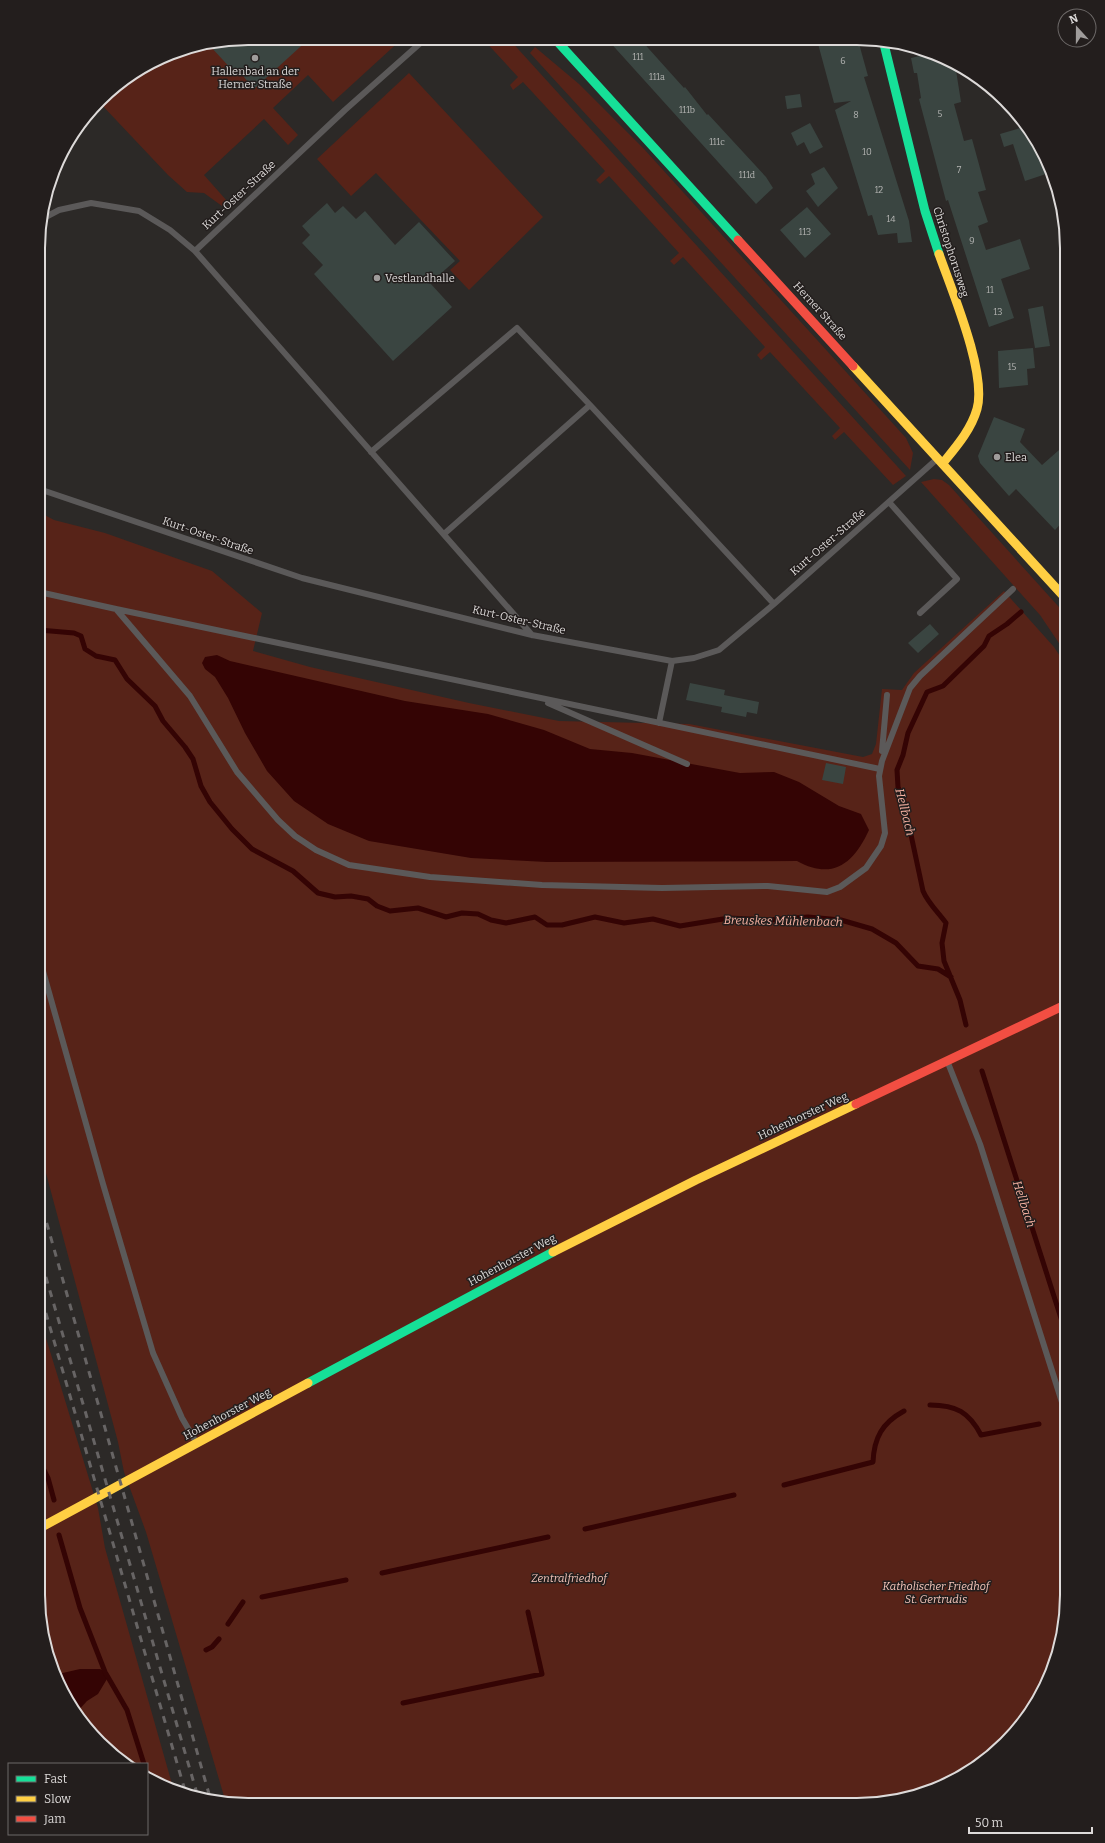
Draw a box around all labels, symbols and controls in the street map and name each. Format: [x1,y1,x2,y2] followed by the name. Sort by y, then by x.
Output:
[1057,8,1097,48] north arrow
[1067,11,1080,27] text: N
[633,52,644,62] house number: 111
[250,53,260,63] marker: Hallenbad an der Herner Straße
[840,56,846,66] house number: 6
[211,65,299,91] place label: Hallenbad an der Herner Straße
[649,72,665,82] house number: 111a
[679,105,695,115] house number: 111b
[938,109,943,119] house number: 5
[853,110,859,120] house number: 8
[709,137,725,147] house number: 111c
[862,147,872,157] house number: 10
[200,158,278,232] street label: Kurt-Oster-Straße
[957,165,962,175] house number: 7
[739,170,756,180] house number: 111d
[875,185,883,195] house number: 12
[930,205,972,299] street label: Christophorusweg
[887,214,896,224] house number: 14
[799,227,811,237] house number: 113
[969,236,975,246] house number: 9
[385,272,455,285] place label: Vestlandhalle
[372,273,382,283] marker: Vestlandhalle
[791,279,849,343] street label: Herner Straße
[986,285,994,295] house number: 11
[994,307,1002,317] house number: 13
[1008,362,1016,372] house number: 15
[1005,451,1027,464] place label: Elea
[992,452,1002,462] marker: Elea
[788,506,868,578] street label: Kurt-Oster-Straße
[161,514,255,558] street label: Kurt-Oster-Straße
[471,603,567,637] street label: Kurt-Oster-Straße
[892,787,918,837] water label: Hellbach
[723,913,843,929] water label: Breuskes Mühlenbach
[756,1090,850,1142] street label: Hohenhorster Weg
[1010,1179,1038,1229] water label: Hellbach
[466,1231,558,1289] street label: Hohenhorster Weg
[181,1385,273,1443] street label: Hohenhorster Weg
[531,1572,608,1585] park label: Zentralfriedhof
[883,1580,991,1606] park label: Katholischer Friedhof St. Gertrudis
[8,1763,148,1835] legend
[44,1772,68,1786] text: Fast
[44,1792,71,1806] text: Slow
[969,1809,1092,1835] scale bar
[43,1812,66,1826] text: Jam
[975,1816,1004,1830] text: 50 m

